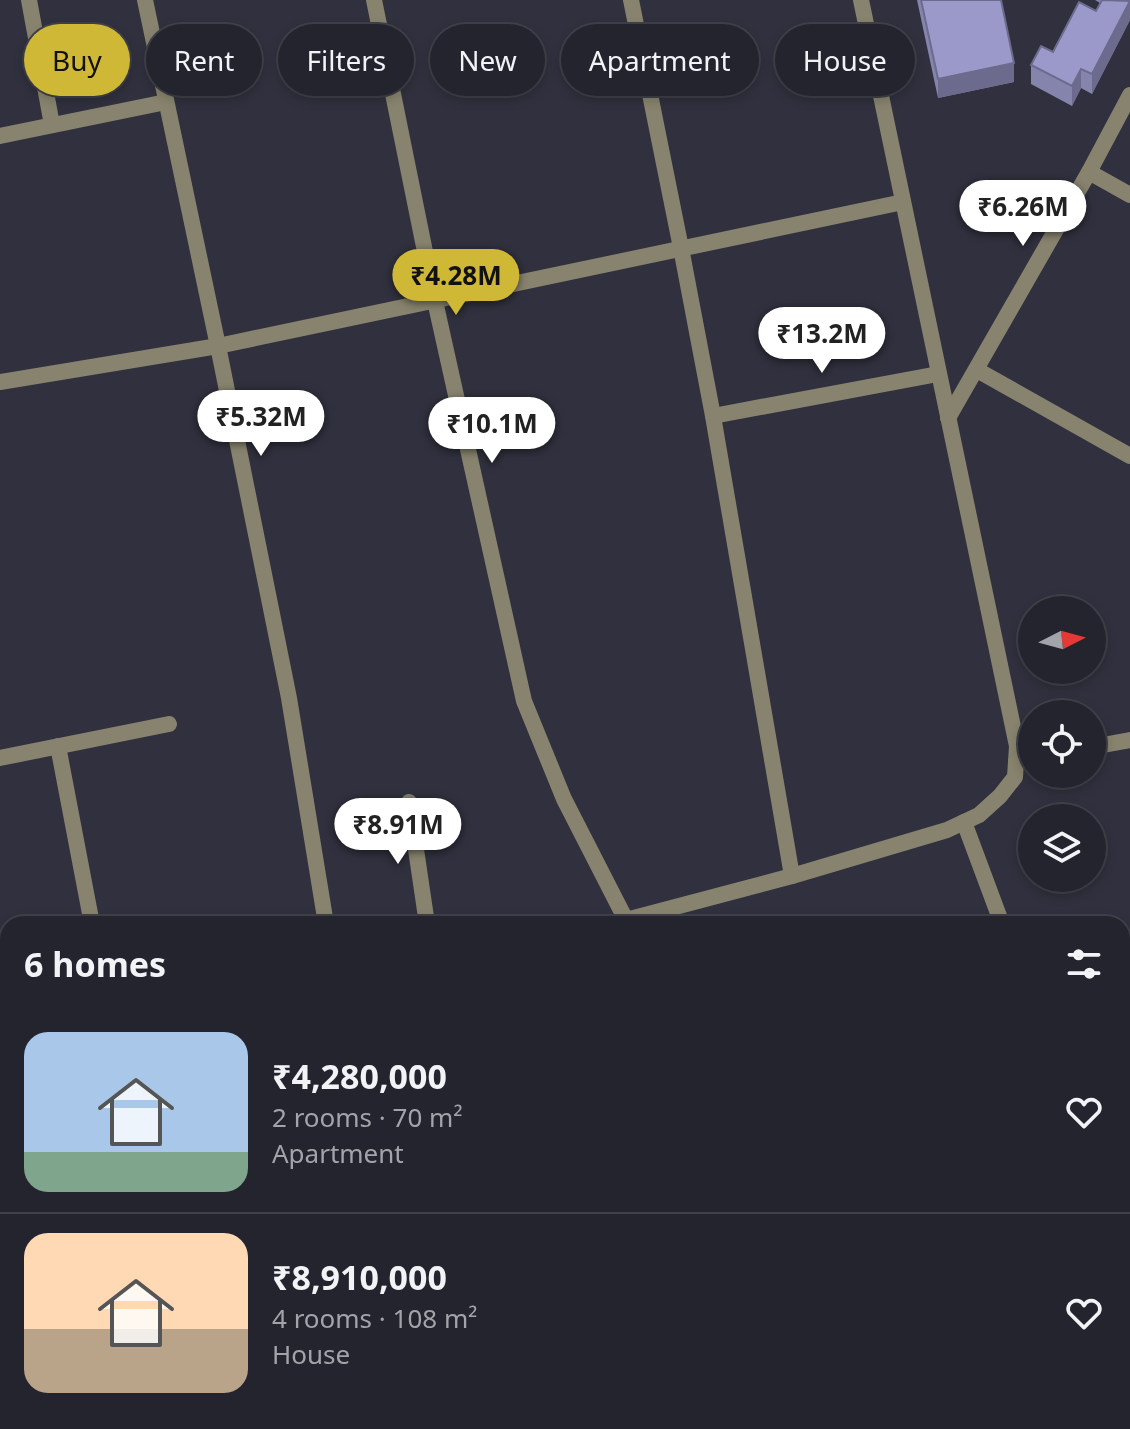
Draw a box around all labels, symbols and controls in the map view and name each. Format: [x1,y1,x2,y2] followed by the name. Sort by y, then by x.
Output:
[24,24,130,96] chip: Buy
[146,24,262,96] chip: Rent
[278,24,414,96] chip: Filters
[430,24,545,96] chip: New
[561,24,759,96] chip: Apartment
[775,24,915,96] chip: House
[958,180,1088,248] pin: ₹6.26M
[977,188,1069,224] text: ₹6.26M
[391,249,521,317] pin: ₹4.28M
[410,257,502,293] text: ₹4.28M
[757,307,887,375] pin: ₹13.2M
[776,315,868,351] text: ₹13.2M
[196,390,326,458] pin: ₹5.32M
[427,397,557,465] pin: ₹10.1M
[215,398,307,434] text: ₹5.32M
[446,405,538,441] text: ₹10.1M
[1018,596,1106,684] north arrow
[1018,596,1106,892] map controls
[1018,700,1106,788] button: locate
[333,798,463,866] pin: ₹8.91M
[1018,804,1106,892] button: layers
[352,806,444,842] text: ₹8.91M
[24,941,166,987] text: 6 homes
[1062,942,1106,986] icon: filters
[272,1053,447,1099] text: ₹4,280,000
[88,1064,184,1160] icon: home
[1062,1090,1106,1134] icon: heart
[272,1099,462,1135] text: 2 rooms · 70 m²
[272,1135,404,1171] text: Apartment
[272,1254,447,1300] text: ₹8,910,000
[88,1265,184,1361] icon: home
[1062,1291,1106,1335] icon: heart
[272,1300,477,1336] text: 4 rooms · 108 m²
[272,1336,350,1372] text: House

